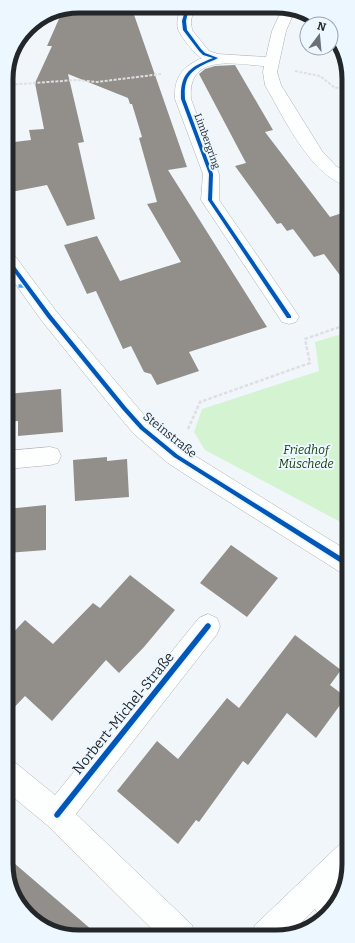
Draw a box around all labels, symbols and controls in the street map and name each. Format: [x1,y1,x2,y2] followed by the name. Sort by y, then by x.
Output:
[299,16,339,56] north arrow
[316,19,328,34] text: N
[192,112,223,171] street label: Limbergring
[140,409,200,461] street label: Steinstraße
[278,443,334,471] park label: Friedhof Müschede
[69,649,178,778] street label: Norbert-Michel-Straße

